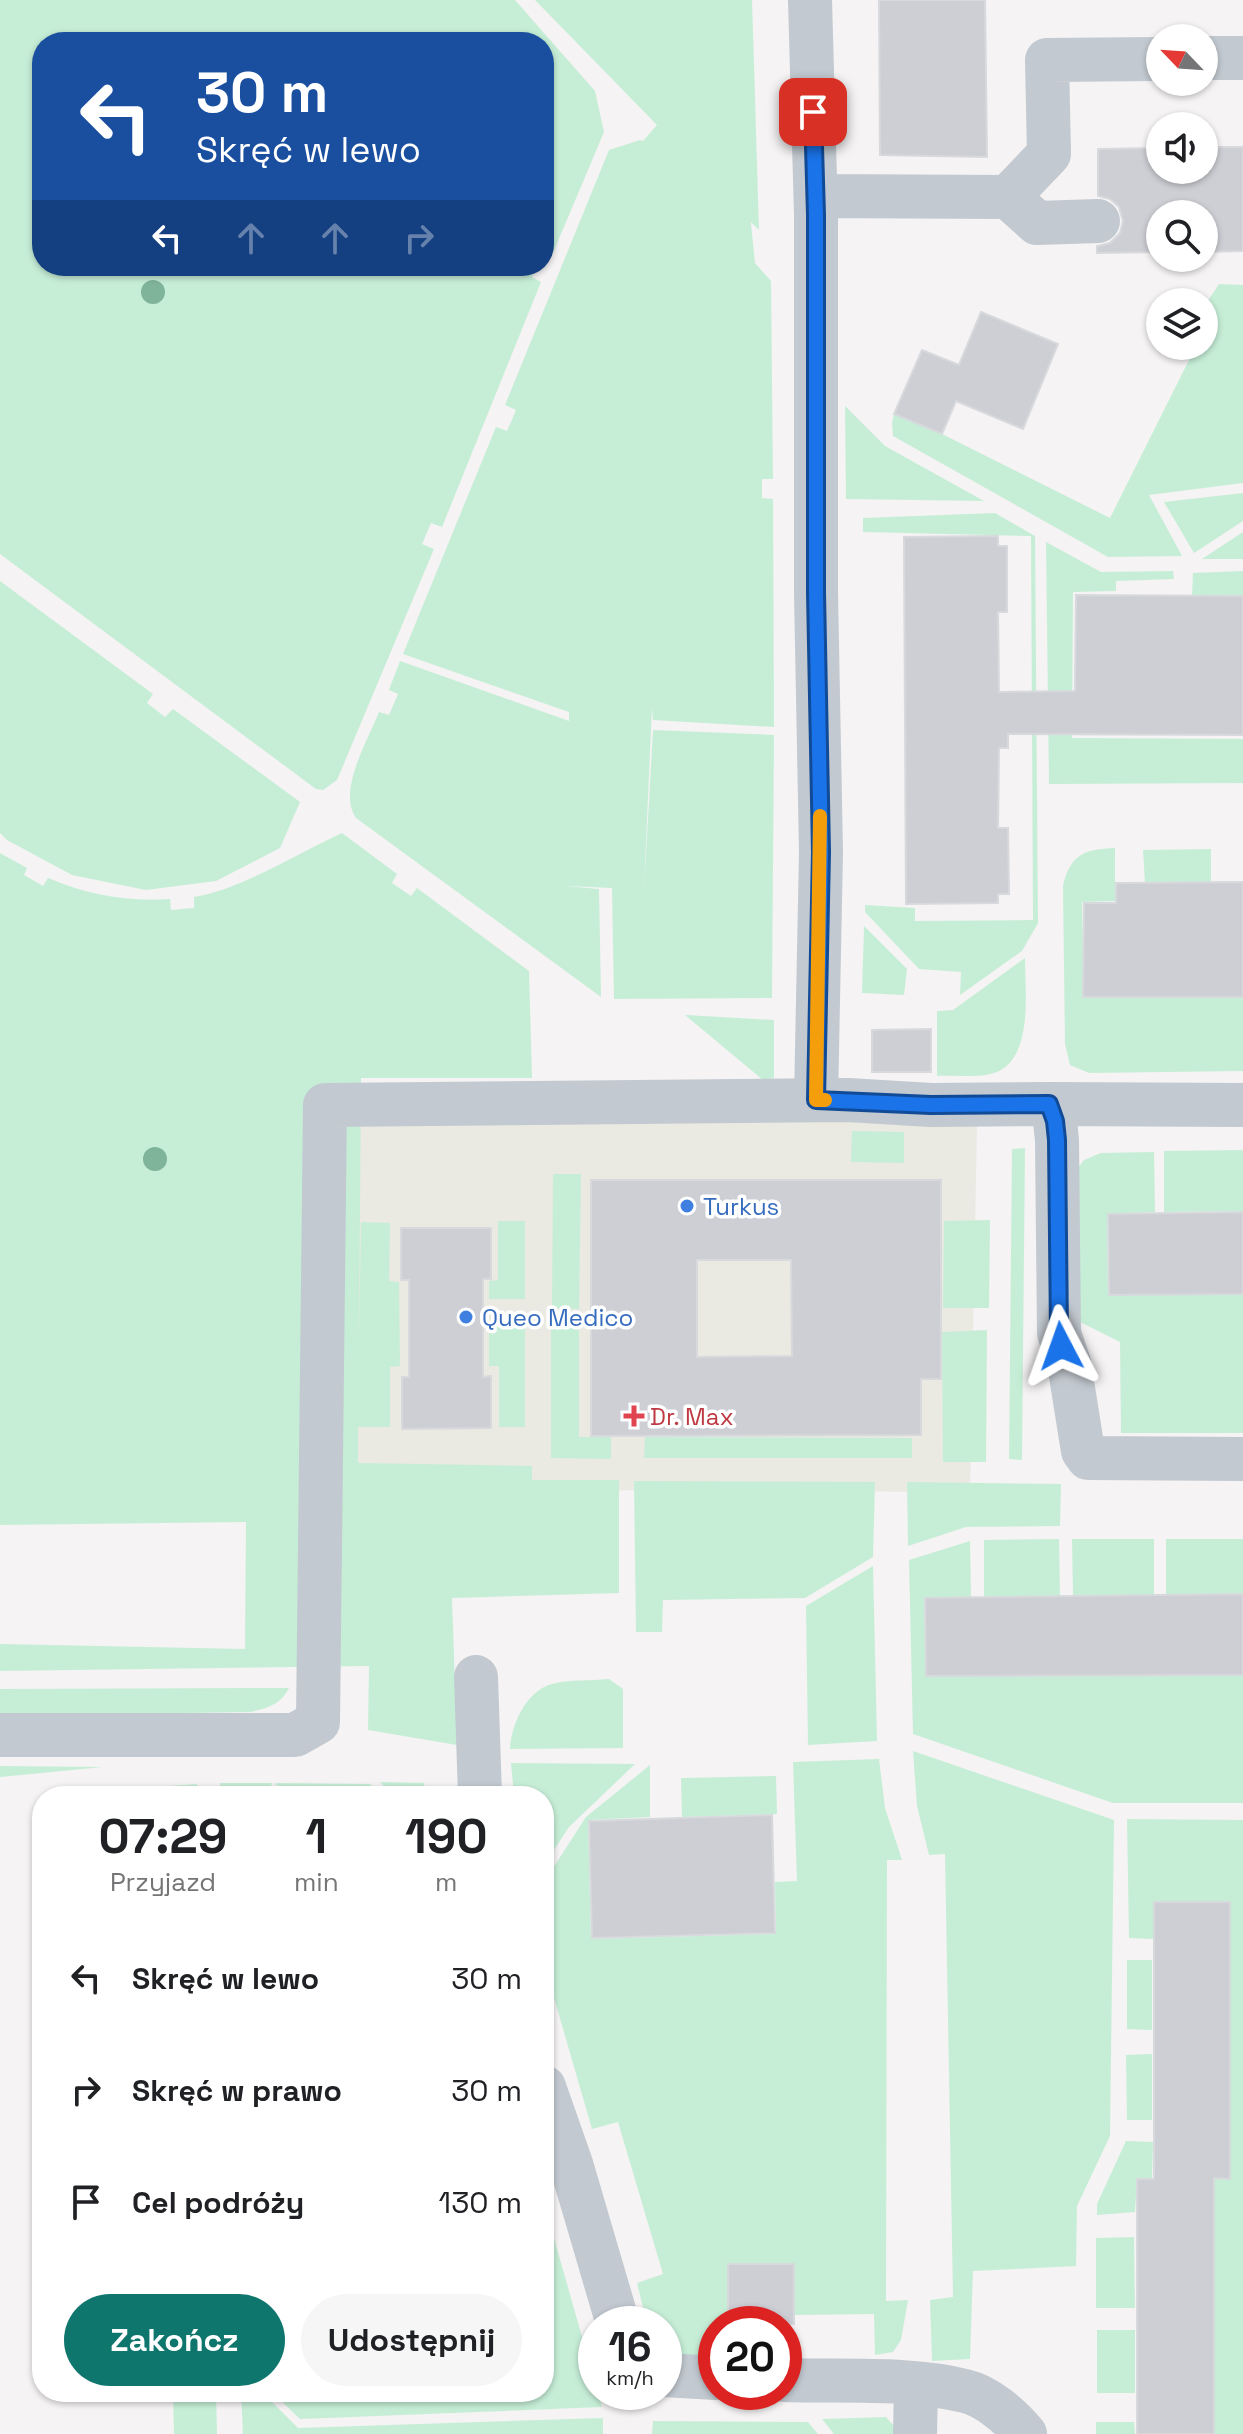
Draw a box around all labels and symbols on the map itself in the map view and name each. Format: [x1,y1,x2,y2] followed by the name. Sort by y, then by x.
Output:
[1146,24,1218,96] north arrow
[779,78,847,146] pin
[703,1191,779,1222] place label: Turkus
[678,1197,696,1215] marker: Turkus
[482,1302,633,1333] place label: Queo Medico
[1019,1304,1103,1388] position arrow
[457,1308,475,1326] marker: Queo Medico
[650,1401,734,1432] place label: Dr. Max
[625,1407,643,1425] marker: Dr. Max
[698,2306,802,2410] speed limit sign: 20

